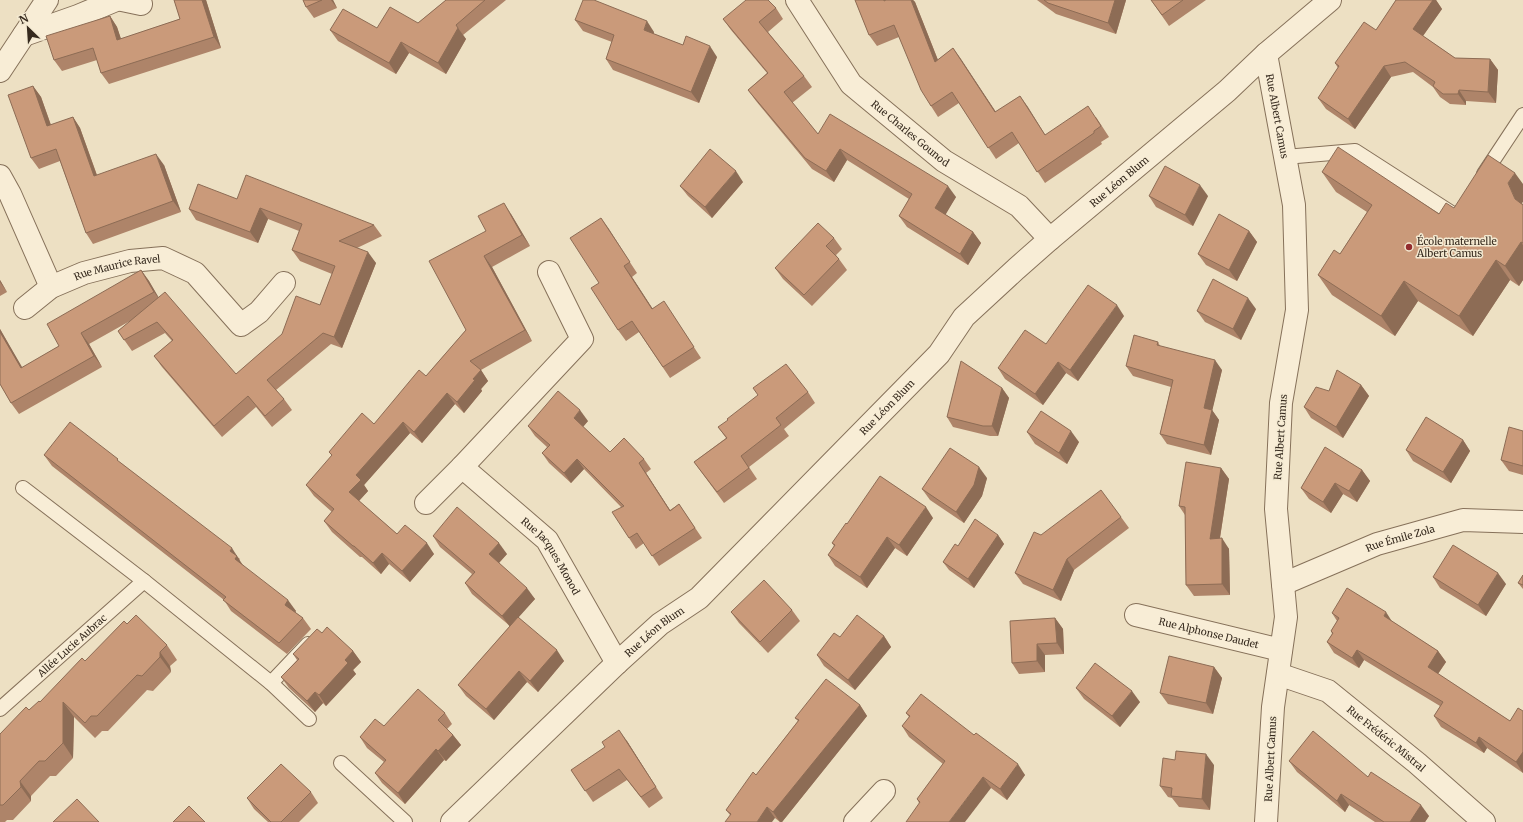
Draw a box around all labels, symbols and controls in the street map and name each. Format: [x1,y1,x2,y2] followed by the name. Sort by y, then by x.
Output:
[8,8,48,48] north arrow
[17,11,31,27] text: N
[1263,73,1291,160] street label: Rue Albert Camus
[868,98,951,170] street label: Rue Charles Gounod
[1087,153,1152,210] street label: Rue Léon Blum
[1416,234,1497,260] place label: École maternelle Albert Camus
[1404,242,1414,252] marker: École maternelle Albert Camus
[72,252,161,284] street label: Rue Maurice Ravel
[857,377,918,438] street label: Rue Léon Blum
[1271,394,1290,480] street label: Rue Albert Camus
[518,515,583,597] street label: Rue Jacques Monod
[1364,522,1437,555] street label: Rue Émile Zola
[622,604,687,660] street label: Rue Léon Blum
[34,611,109,680] street label: Allée Lucie Aubrac
[1157,615,1260,651] street label: Rue Alphonse Daudet
[1344,703,1428,775] street label: Rue Frédéric Mistral
[1262,716,1279,802] street label: Rue Albert Camus

